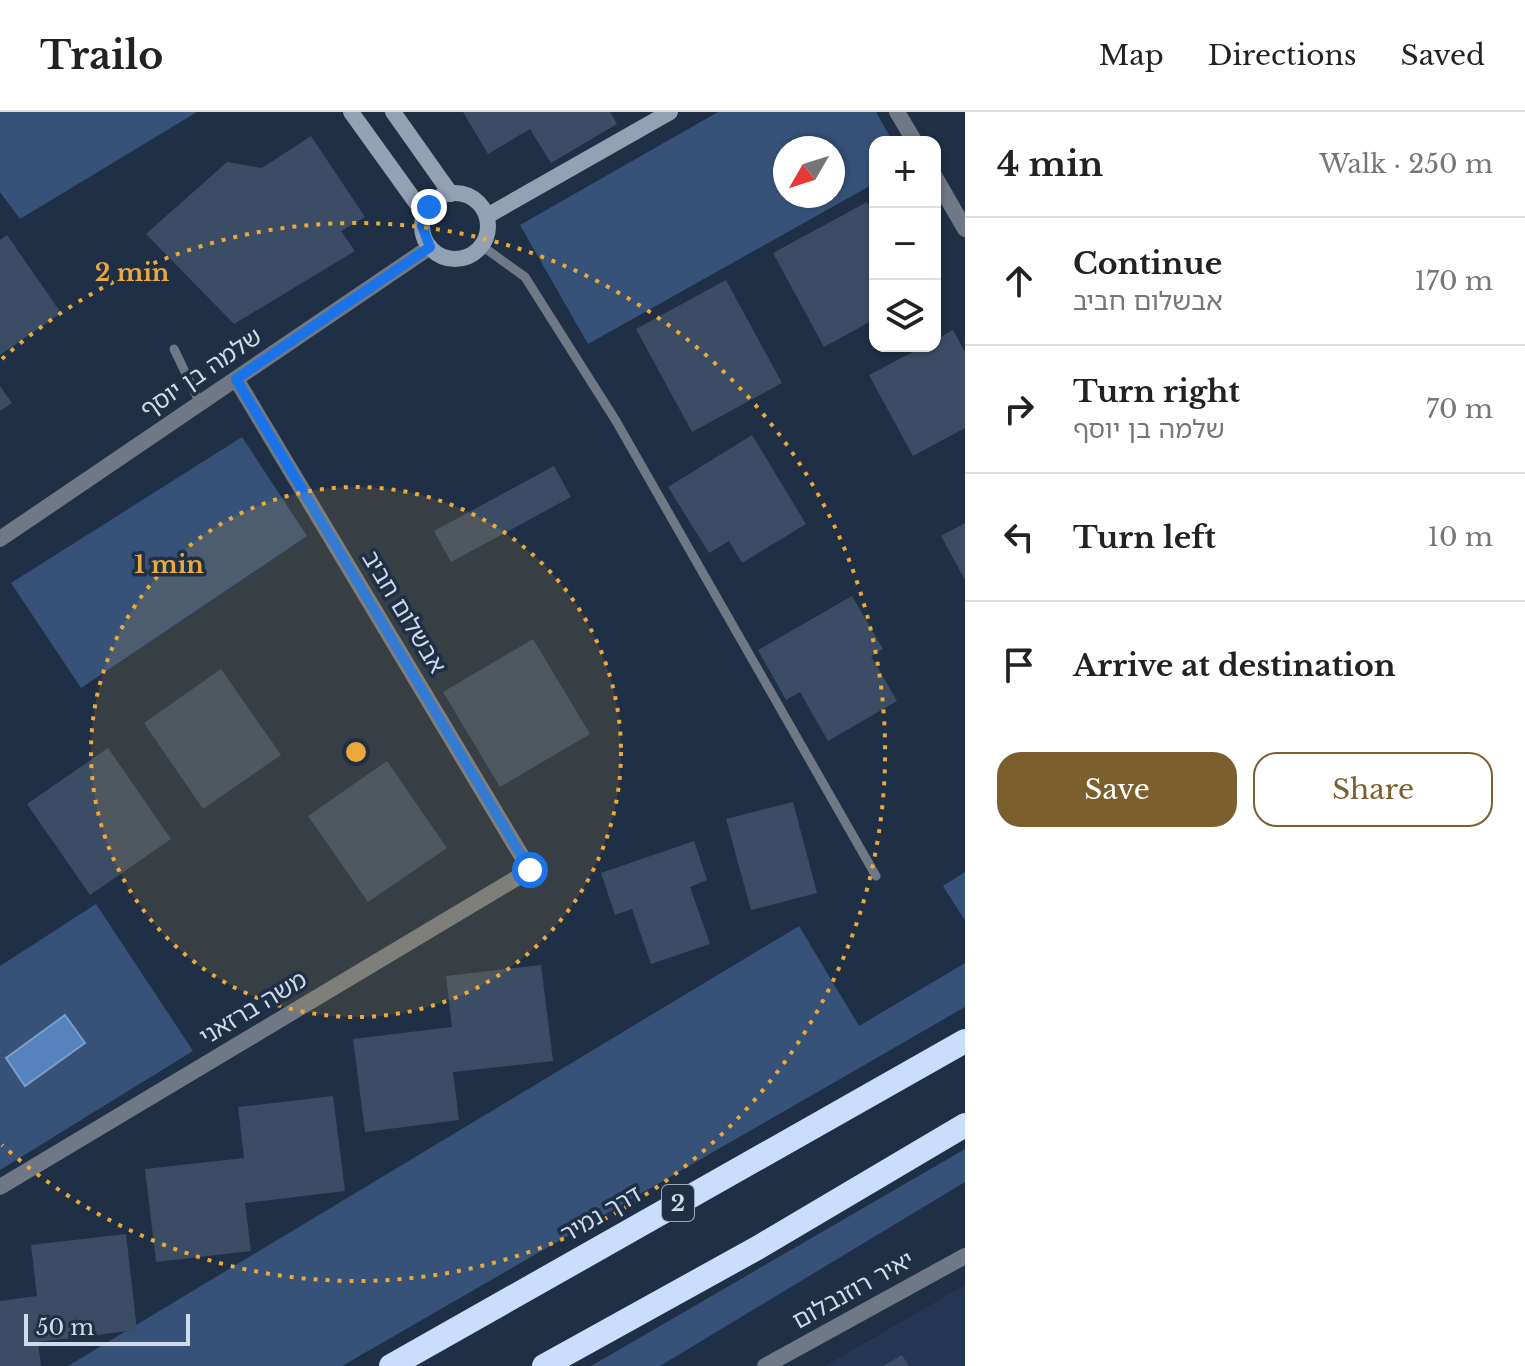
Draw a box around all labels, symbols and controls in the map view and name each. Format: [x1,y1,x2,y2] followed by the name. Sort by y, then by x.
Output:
[40,32,163,79] text: Trailo
[1099,38,1164,73] text: Map
[1208,38,1357,73] text: Directions
[1401,38,1485,73] text: Saved
[773,136,845,208] north arrow
[869,136,941,352] map controls
[869,136,941,208] button: +
[997,143,1103,185] text: 4 min
[1319,148,1493,180] text: Walk · 250 m
[411,189,447,225] route end
[869,208,941,280] button: −
[1073,245,1222,282] text: Continue
[95,258,170,287] text: 2 min
[997,259,1041,303] icon: ahead
[1414,265,1493,297] text: 170 m
[869,280,941,352] button: layers
[1073,285,1223,317] text: אבשלום חביב
[135,321,267,424] street label: שלמה בן יוסף
[1073,373,1240,410] text: Turn right
[997,387,1041,431] icon: right
[1426,393,1493,425] text: 70 m
[1073,413,1225,445] text: שלמה בן יוסף
[997,515,1041,559] icon: left
[1073,519,1216,556] text: Turn left
[1427,521,1493,553] text: 10 m
[356,545,452,678] street label: אבשלום חביב
[134,550,204,579] text: 1 min
[997,643,1041,687] icon: arrive
[1073,647,1396,684] text: Arrive at destination
[342,738,370,766] centre of rings
[997,752,1237,827] button: Save
[1253,752,1493,827] button: Share
[512,852,548,888] route start
[194,964,312,1051] street label: משה ברזאני
[555,1179,646,1248] street label: דרך נמיר
[662,1185,694,1221] road number: 2
[787,1244,919,1335] street label: יאיר רוזנבלום
[24,1310,190,1346] scale bar
[36,1314,94,1341] text: 50 m

